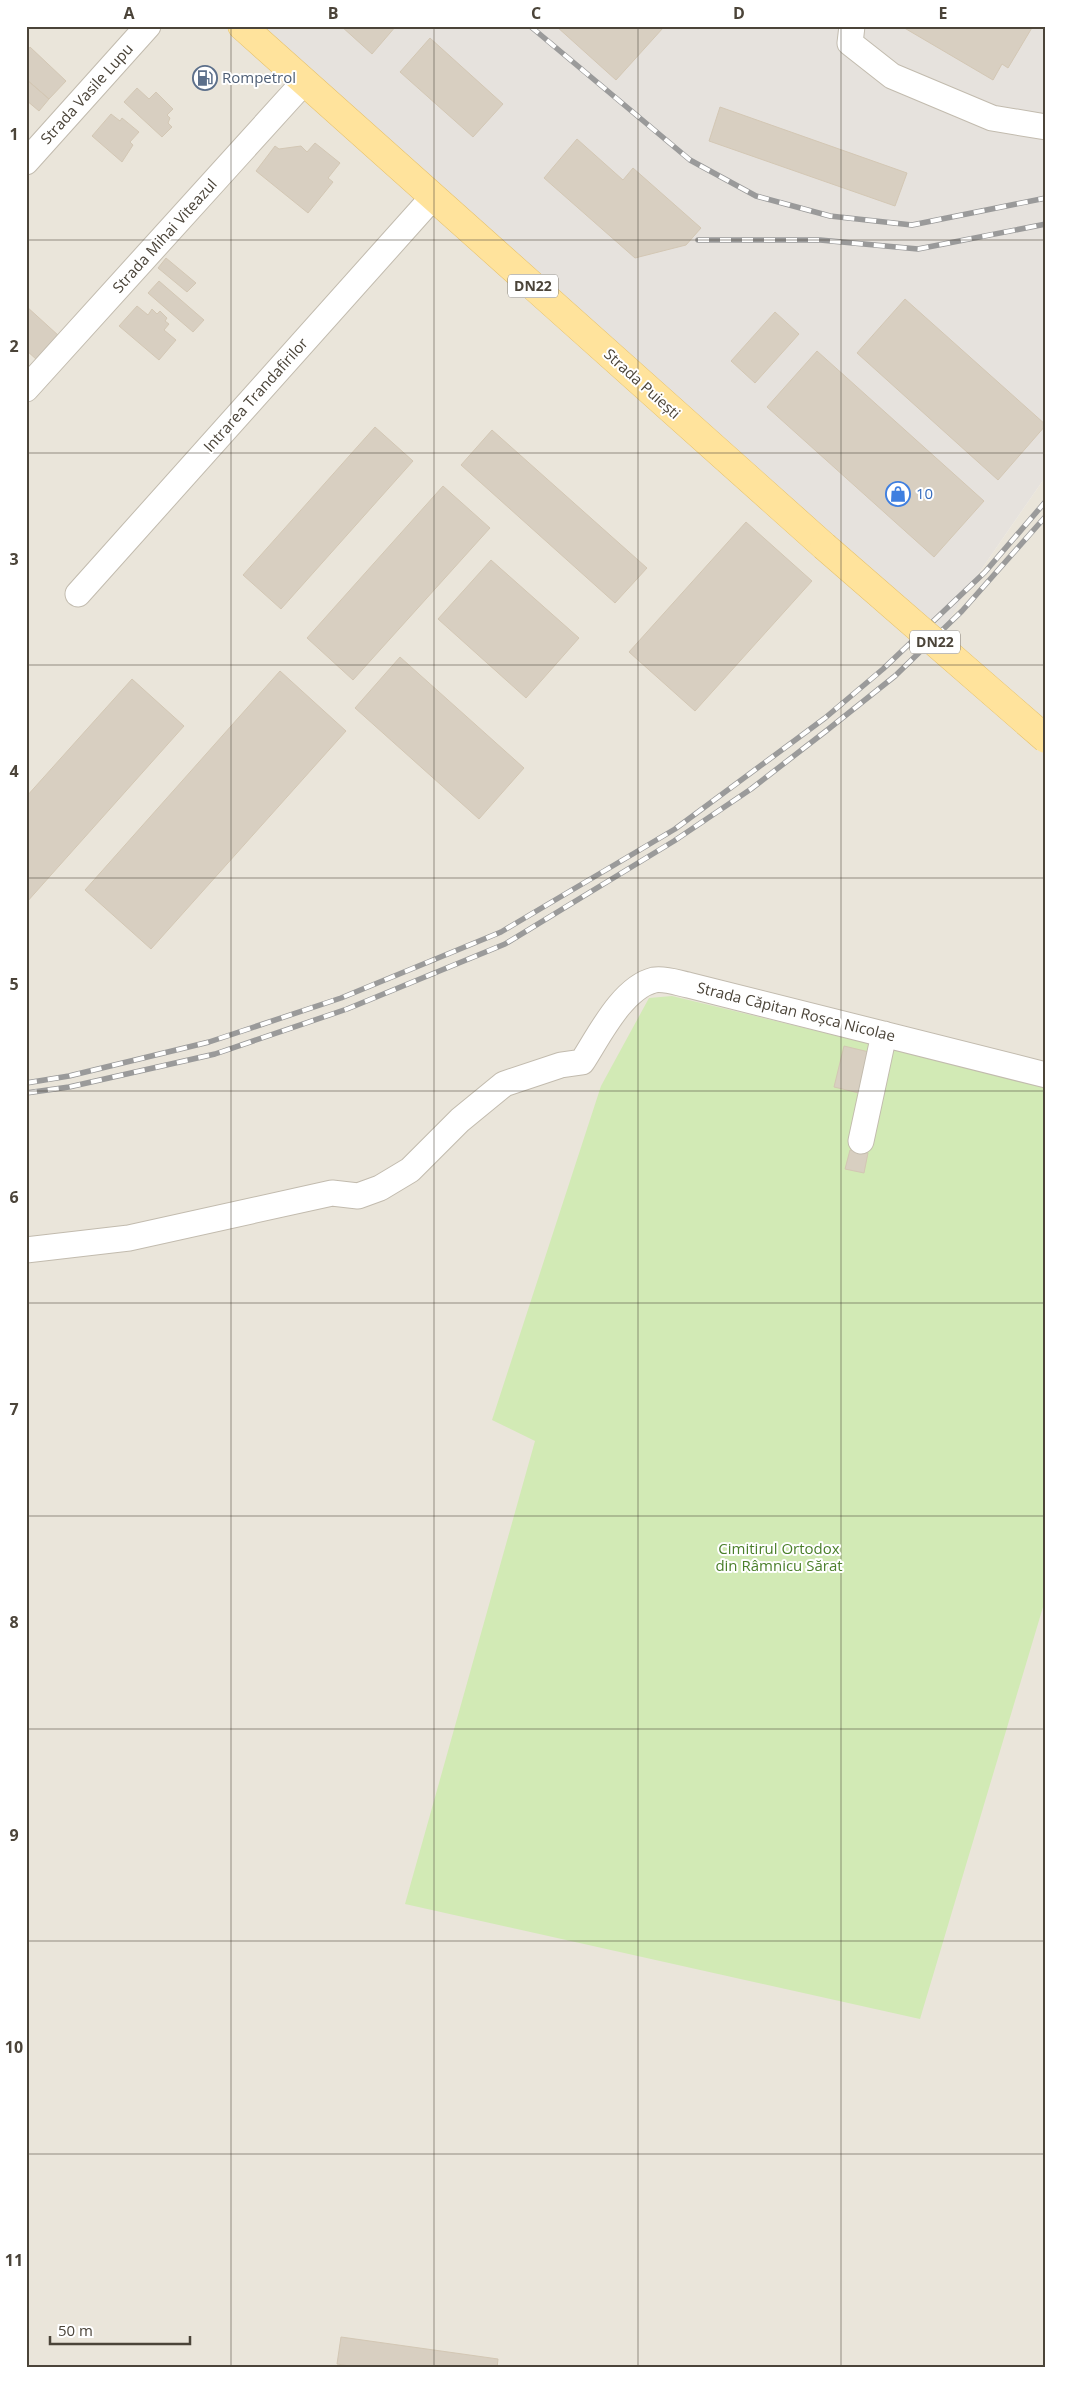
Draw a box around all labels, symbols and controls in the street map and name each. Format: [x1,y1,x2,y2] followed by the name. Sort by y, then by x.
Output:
[123,2,135,24] text: A
[328,2,338,24] text: B
[531,2,541,24] text: C
[733,2,745,24] text: D
[939,2,948,24] text: E
[36,39,137,148] street label: Strada Vasile Lupu
[192,65,218,91] fuel station icon: Rompetrol
[222,67,296,87] place label: Rompetrol
[9,123,19,145] text: 1
[108,174,221,297] street label: Strada Mihai Viteazul
[508,274,558,298] road number: DN22
[199,333,312,456] street label: Intrarea Trandafirilor
[9,335,19,357] text: 2
[600,344,685,423] street label: Strada Puiești
[885,481,911,507] shop icon: 10
[916,483,933,503] place label: 10
[9,548,19,570] text: 3
[910,630,960,654] road number: DN22
[9,760,19,782] text: 4
[9,973,19,995] text: 5
[695,977,897,1045] street label: Strada Căpitan Roșca Nicolae
[9,1186,19,1208] text: 6
[9,1398,19,1420] text: 7
[715,1538,843,1575] park label: Cimitirul Ortodox din Râmnicu Sărat
[9,1611,19,1633] text: 8
[9,1824,19,1846] text: 9
[5,2036,23,2058] text: 10
[5,2249,23,2271] text: 11
[50,2314,190,2346] scale bar
[58,2320,93,2340] text: 50 m

